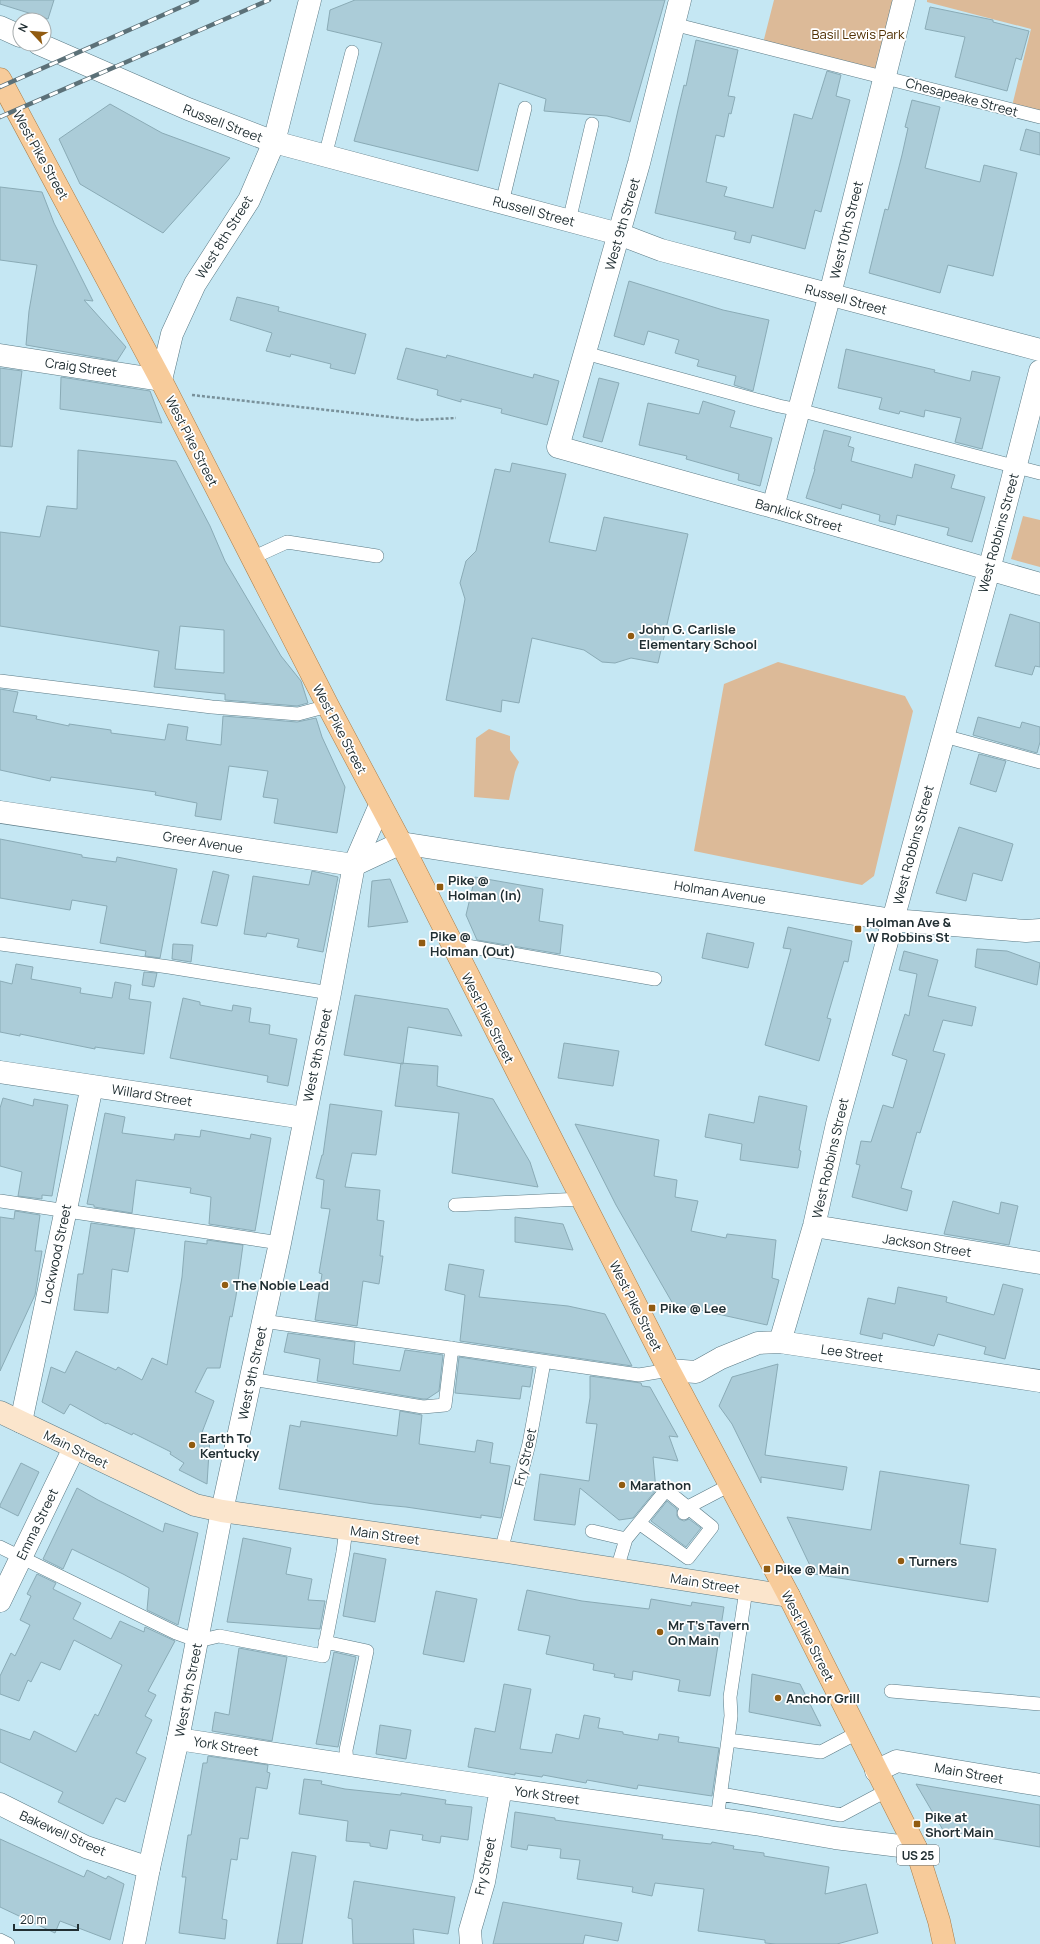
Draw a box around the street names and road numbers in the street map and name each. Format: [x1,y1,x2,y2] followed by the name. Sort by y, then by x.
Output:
[904,73,1020,121] street label: Chesapeake Street
[181,100,265,146] street label: Russell Street
[9,107,73,203] street label: West Pike Street
[600,176,644,272] street label: West 9th Street
[825,179,867,281] street label: West 10th Street
[491,191,577,231] street label: Russell Street
[191,192,257,282] street label: West 8th Street
[803,279,889,319] street label: Russell Street
[44,353,118,381] street label: Craig Street
[161,393,223,489] street label: West Pike Street
[973,471,1023,595] street label: West Robbins Street
[753,494,845,536] street label: Banklick Street
[309,681,371,777] street label: West Pike Street
[888,783,938,907] street label: West Robbins Street
[162,827,245,857] street label: Greer Avenue
[673,876,768,908] street label: Holman Avenue
[457,970,519,1066] street label: West Pike Street
[298,1006,336,1104] street label: West 9th Street
[110,1080,194,1110] street label: Willard Street
[807,1096,853,1220] street label: West Robbins Street
[37,1202,75,1306] street label: Lockwood Street
[881,1229,973,1261] street label: Jackson Street
[605,1258,667,1354] street label: West Pike Street
[233,1324,271,1422] street label: West 9th Street
[820,1340,884,1366] street label: Lee Street
[41,1426,111,1472] street label: Main Street
[510,1426,540,1488] street label: Fry Street
[12,1485,62,1563] street label: Emma Street
[349,1521,421,1549] street label: Main Street
[669,1569,741,1597] street label: Main Street
[777,1588,839,1684] street label: West Pike Street
[170,1641,206,1739] street label: West 9th Street
[192,1732,260,1760] street label: York Street
[933,1758,1005,1788] street label: Main Street
[513,1782,581,1808] street label: York Street
[17,1806,109,1860] street label: Bakewell Street
[470,1835,500,1897] street label: Fry Street
[897,1845,939,1865] road number: US 25

